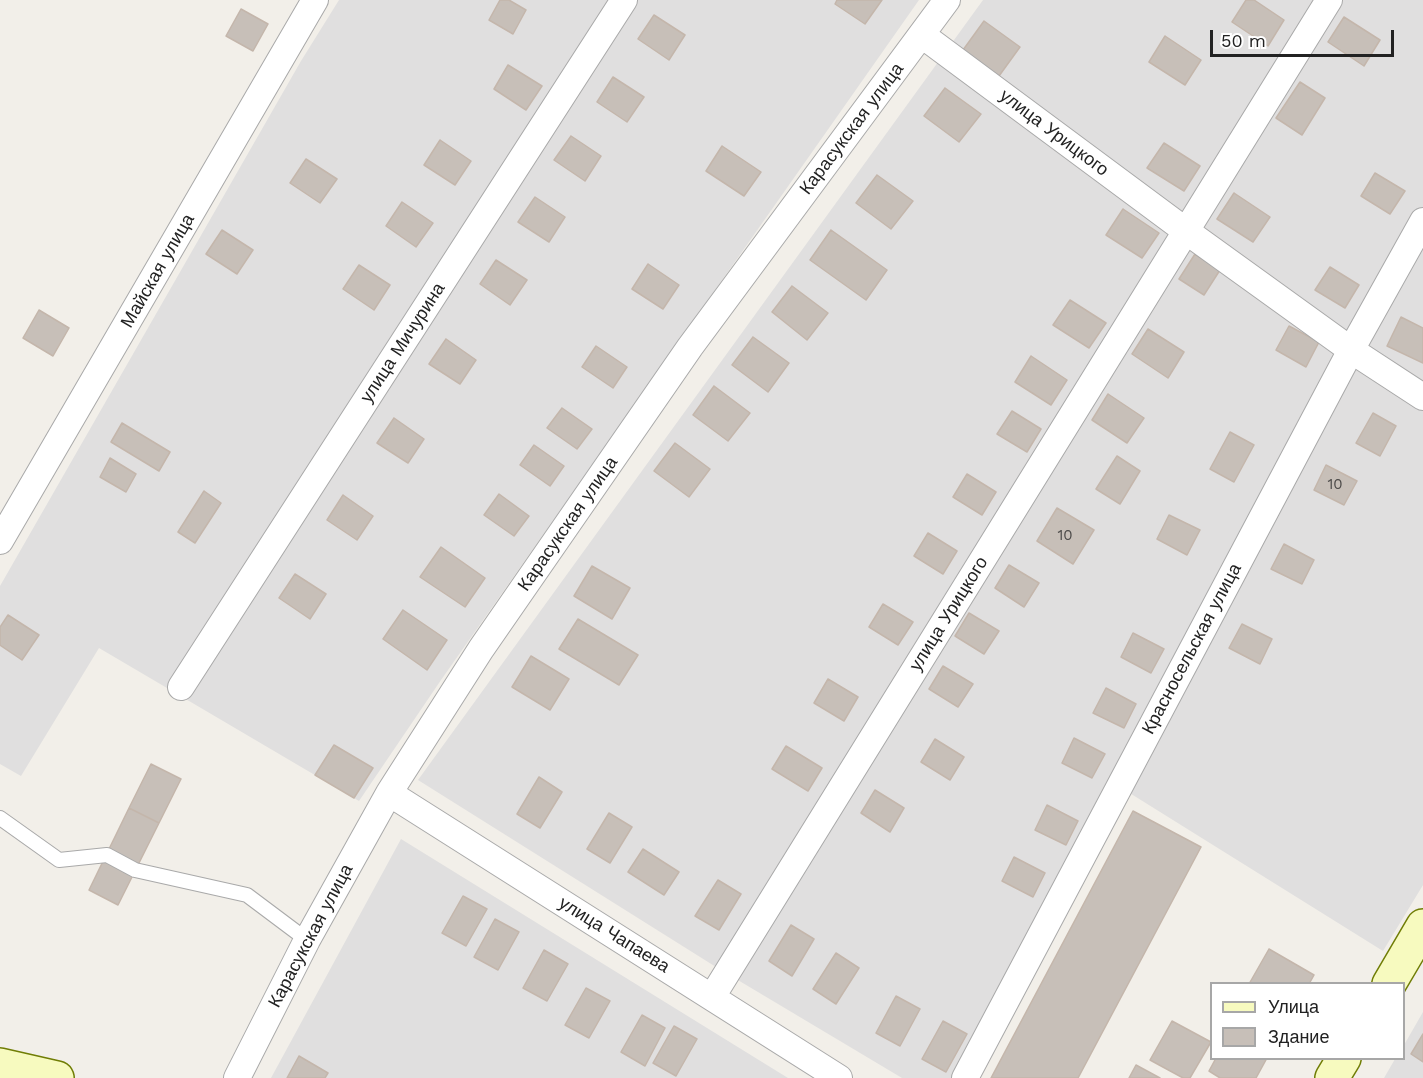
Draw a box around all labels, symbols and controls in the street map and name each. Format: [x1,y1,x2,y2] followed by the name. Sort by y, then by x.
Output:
[1213,18,1398,56] scale bar
[1221,30,1266,51] text: 50 m
[795,59,909,199] street label: Карасукская улица
[995,85,1113,181] street label: улица Урицкого
[117,210,199,332] street label: Майская улица
[356,279,450,407] street label: улица Мичурина
[513,453,623,595] street label: Карасукская улица
[1327,476,1343,494] house number: 10
[1057,527,1073,545] house number: 10
[905,553,993,675] street label: улица Урицкого
[1138,560,1246,738] street label: Красносельская улица
[264,861,358,1011] street label: Карасукская улица
[555,892,673,978] street label: улица Чапаева
[1210,982,1405,1060] legend
[1268,996,1319,1017] text: Улица
[1268,1026,1329,1047] text: Здание

